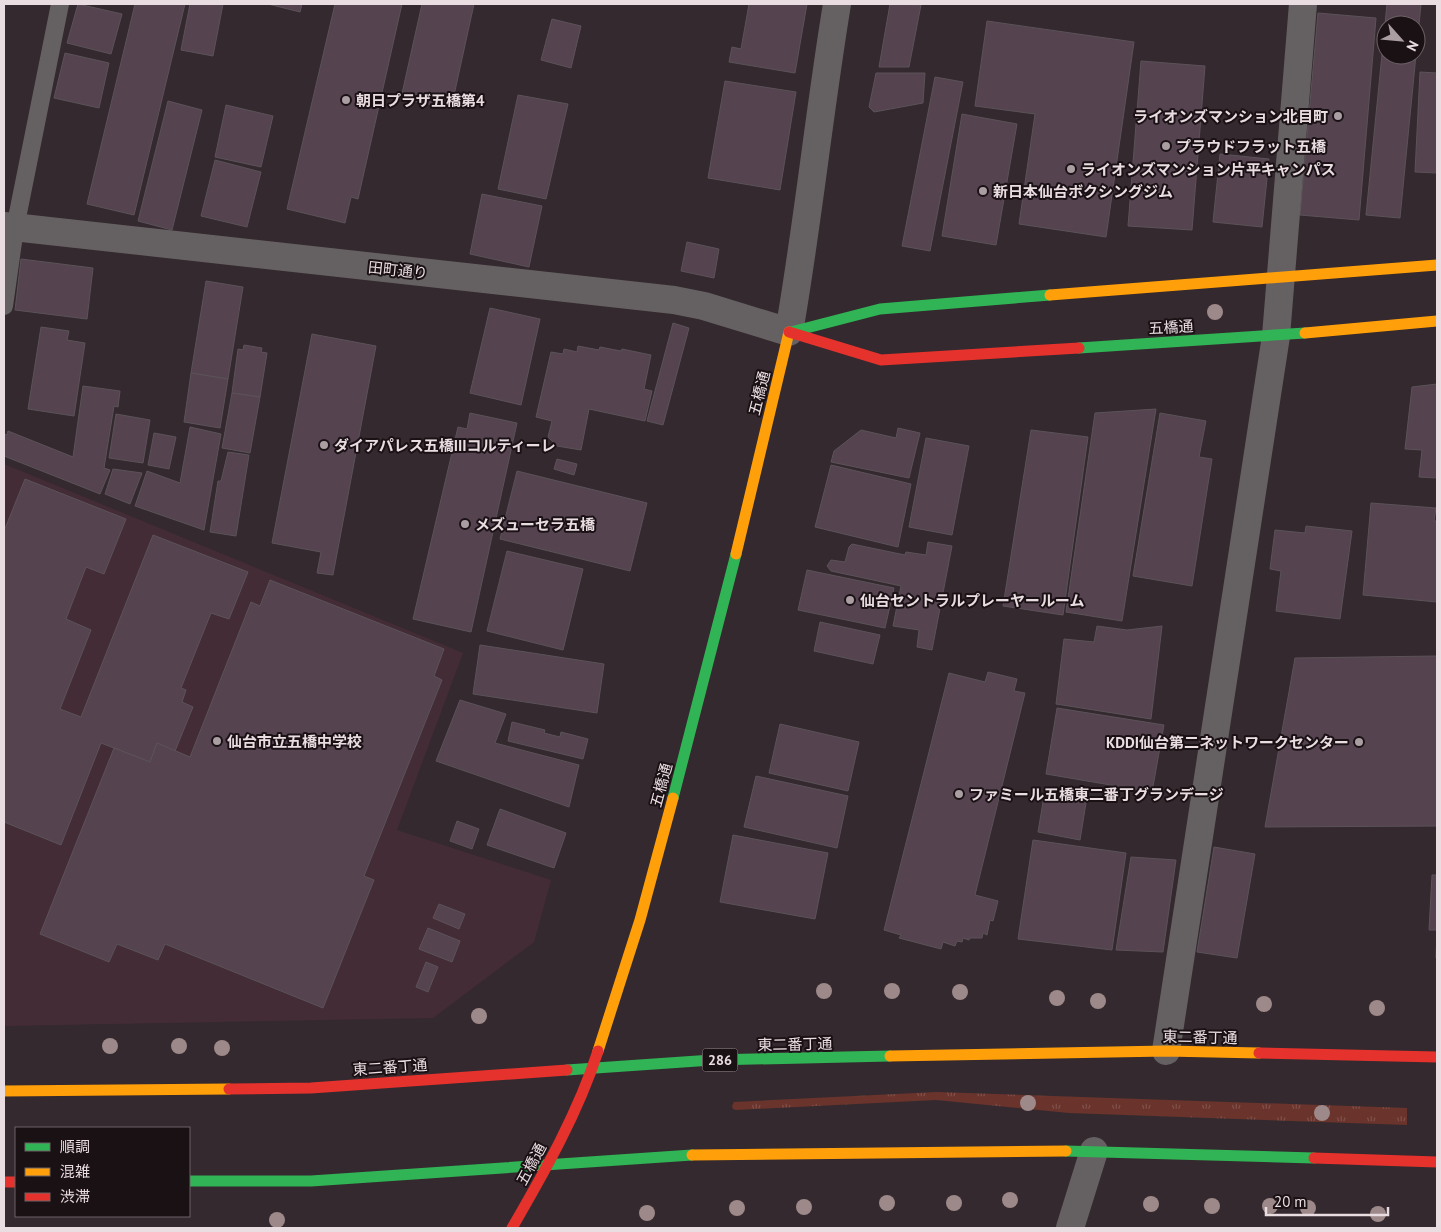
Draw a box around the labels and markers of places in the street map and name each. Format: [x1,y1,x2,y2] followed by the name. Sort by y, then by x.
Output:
[356,91,485,110] place label: 朝日プラザ五橋第4
[340,94,352,106] marker: 朝日プラザ五橋第4
[1133,107,1328,126] place label: ライオンズマンション北目町
[1332,110,1344,122] marker: ライオンズマンション北目町
[1176,137,1327,156] place label: プラウドフラット五橋
[1160,140,1172,152] marker: プラウドフラット五橋
[1081,160,1336,179] place label: ライオンズマンション片平キャンパス
[1065,163,1077,175] marker: ライオンズマンション片平キャンパス
[993,182,1173,201] place label: 新日本仙台ボクシングジム
[977,185,989,197] marker: 新日本仙台ボクシングジム
[334,436,556,455] place label: ダイアパレス五橋IIIコルティーレ
[318,439,330,451] marker: ダイアパレス五橋IIIコルティーレ
[475,515,596,534] place label: メズューセラ五橋
[459,518,471,530] marker: メズューセラ五橋
[860,591,1085,610] place label: 仙台セントラルプレーヤールーム
[844,594,856,606] marker: 仙台セントラルプレーヤールーム
[227,732,362,751] place label: 仙台市立五橋中学校
[1106,733,1349,752] place label: KDDI仙台第二ネットワークセンター
[211,735,223,747] marker: 仙台市立五橋中学校
[1353,736,1365,748] marker: KDDI仙台第二ネットワークセンター
[969,785,1224,804] place label: ファミール五橋東二番丁グランデージ
[953,788,965,800] marker: ファミール五橋東二番丁グランデージ

